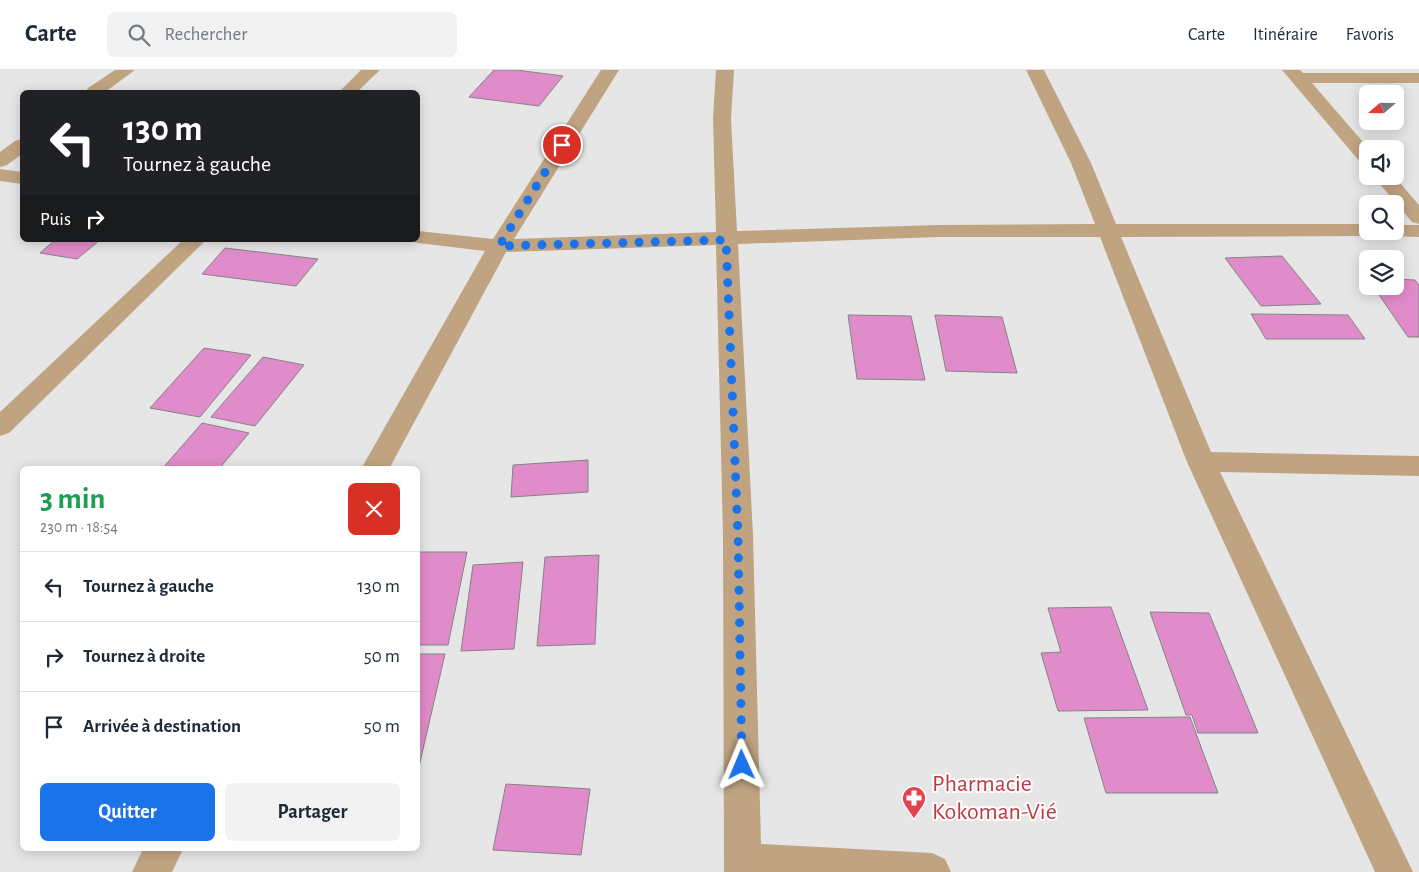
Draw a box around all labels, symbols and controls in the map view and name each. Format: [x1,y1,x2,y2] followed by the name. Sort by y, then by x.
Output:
[107,12,457,57] search box
[125,21,153,49] icon: search
[25,22,77,46] text: Carte
[165,25,247,44] text: Rechercher
[1188,26,1225,44] text: Carte
[1253,26,1318,44] text: Itinéraire
[1346,26,1394,44] text: Favoris
[1359,85,1404,130] north arrow
[1359,85,1404,295] map controls
[40,110,105,175] icon: left
[123,112,202,147] text: 130 m
[541,124,583,166] pin
[548,131,576,159] icon: arrive
[1359,140,1404,185] button: sound
[123,153,271,175] text: Tournez à gauche
[1359,195,1404,240] button: search
[81,205,109,233] icon: right
[40,210,71,229] text: Puis
[1359,250,1404,295] button: layers
[348,483,400,535] button: close
[40,484,105,514] text: 3 min
[40,519,118,535] text: 230 m · 18:54
[40,573,68,601] icon: left
[83,577,214,596] text: Tournez à gauche
[357,577,400,596] text: 130 m
[40,643,68,671] icon: right
[83,647,205,666] text: Tournez à droite
[364,647,400,666] text: 50 m
[40,713,68,741] icon: arrive
[83,717,241,736] text: Arrivée à destination
[364,717,400,736] text: 50 m
[715,738,767,790] position arrow
[932,772,1057,824] place label: Pharmacie Kokoman-Vié
[40,783,215,841] button: Quitter
[225,783,400,841] button: Partager
[901,785,927,819] pharmacy icon: Pharmacie Kokoman-Vié

